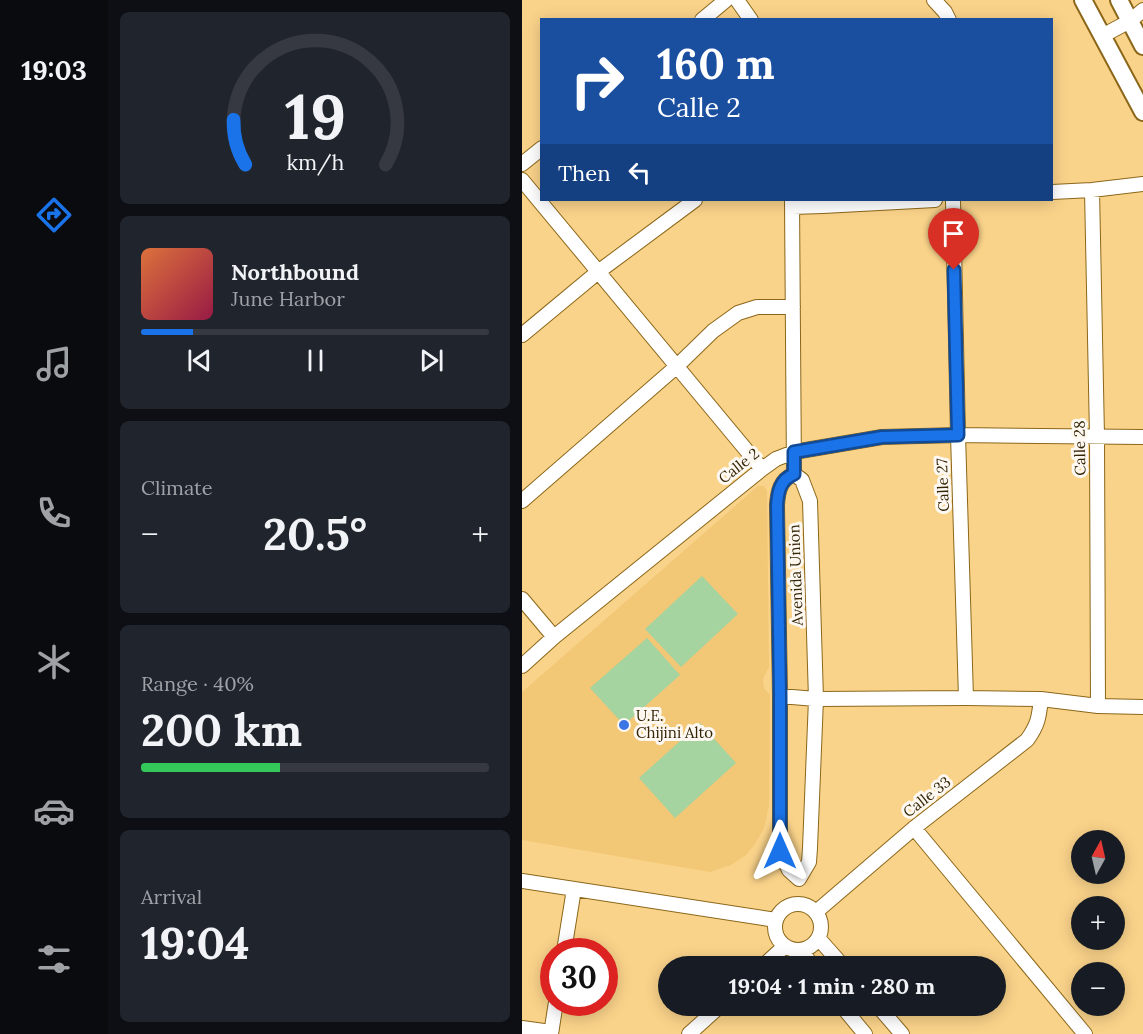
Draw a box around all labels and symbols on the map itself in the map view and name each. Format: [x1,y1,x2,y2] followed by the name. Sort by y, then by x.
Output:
[928,208,979,270] pin
[1070,420,1089,476] street label: Calle 28
[715,444,763,487] street label: Calle 2
[932,458,953,512] street label: Calle 27
[784,524,807,627] street label: Avenida Union
[636,706,713,742] place label: U.E. Chijini Alto
[617,718,631,732] marker: U.E. Chijini Alto
[899,772,954,821] street label: Calle 33
[748,819,812,883] position arrow
[1071,830,1125,884] north arrow
[540,938,618,1016] speed limit sign: 30

